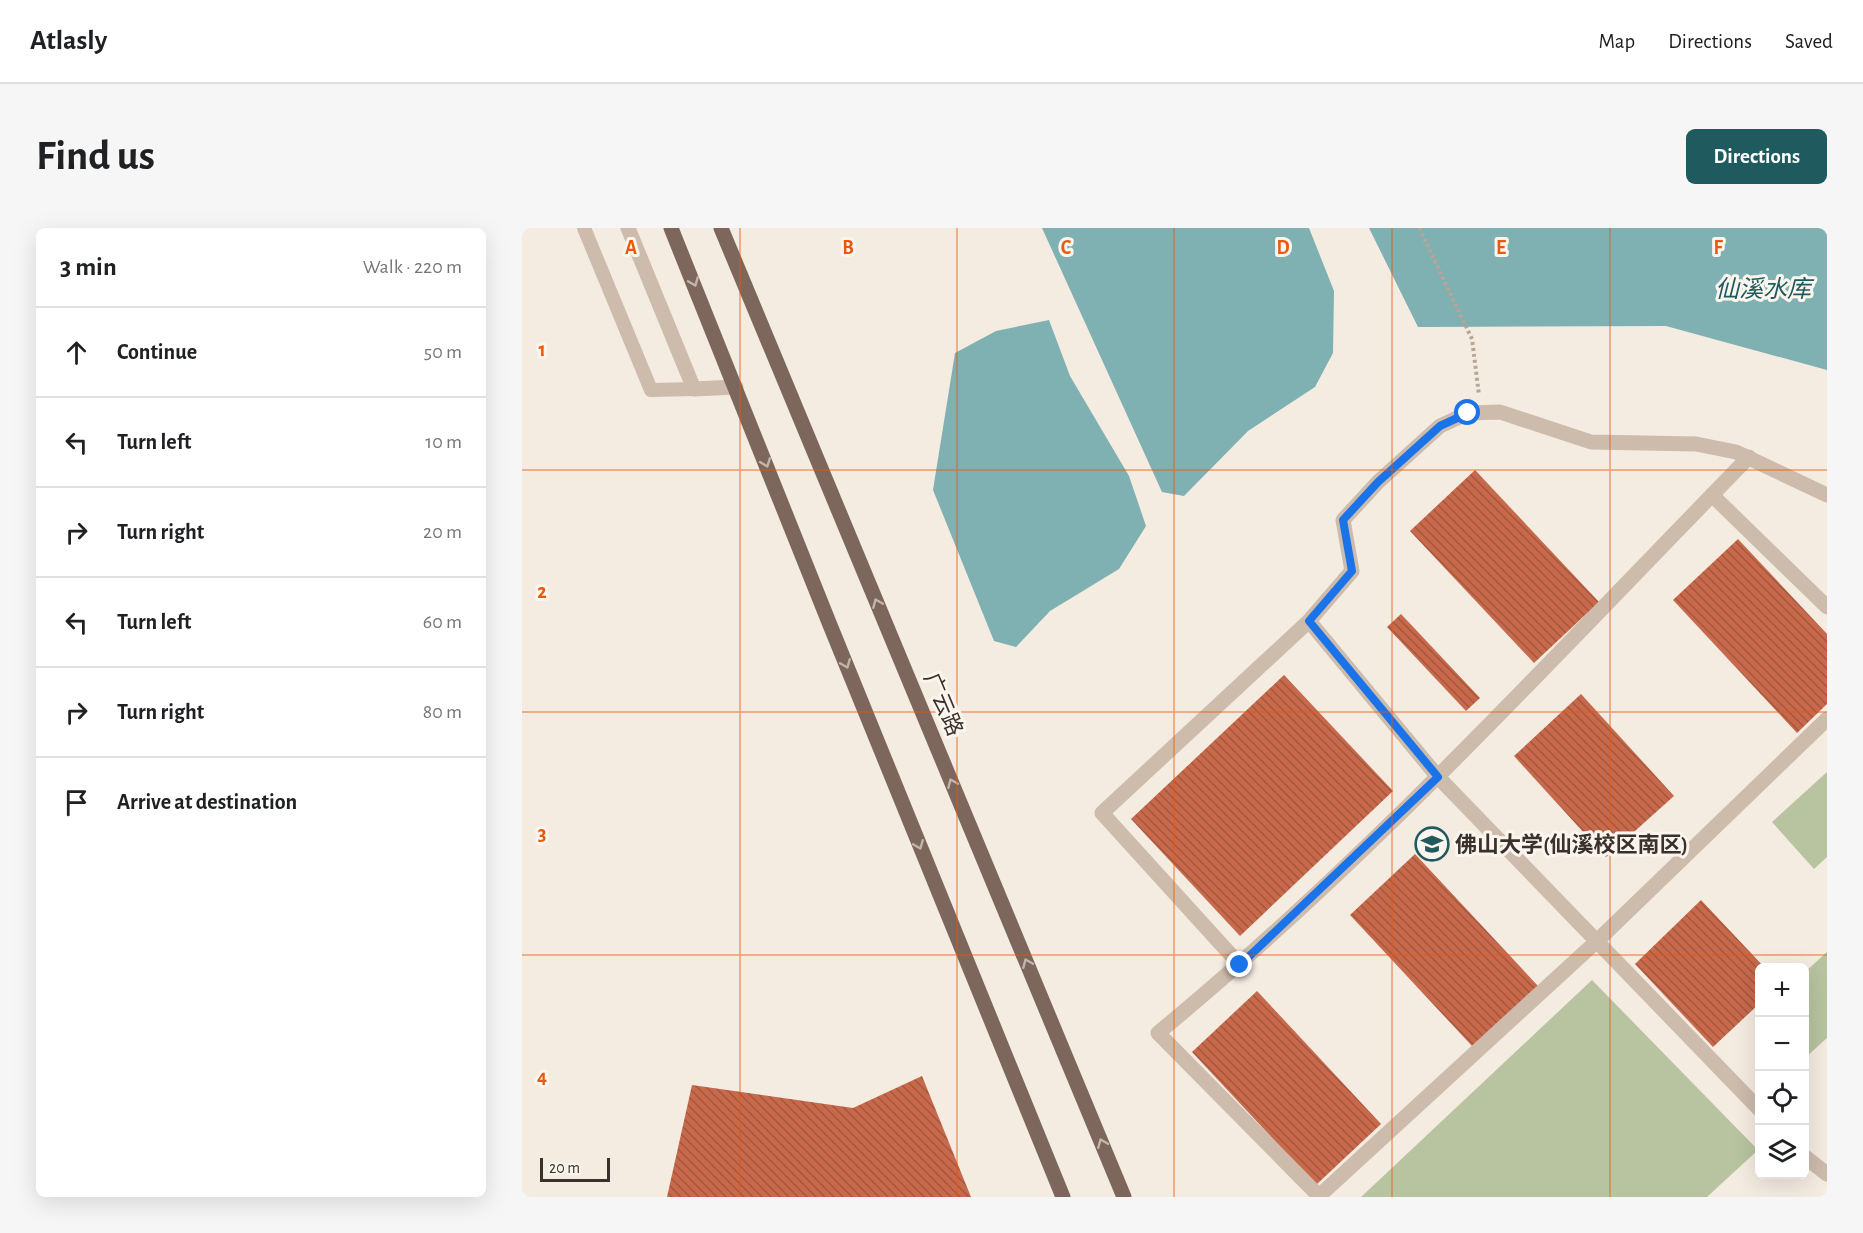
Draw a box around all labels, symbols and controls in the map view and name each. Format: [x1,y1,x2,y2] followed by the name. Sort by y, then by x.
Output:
[30,27,107,55] text: Atlasly
[1599,31,1635,52] text: Map
[1668,31,1752,52] text: Directions
[1785,31,1833,52] text: Saved
[1686,129,1827,184] button: Directions
[36,135,155,177] text: Find us
[625,238,637,258] text: A
[842,238,854,258] text: B
[1061,238,1072,258] text: C
[1276,238,1290,258] text: D
[1496,238,1506,258] text: E
[1713,238,1723,258] text: F
[60,254,117,280] text: 3 min
[363,257,462,277] text: Walk · 220 m
[686,276,699,287] one-way arrow
[1715,276,1815,302] water label: 仙溪水库
[60,336,93,369] icon: ahead
[538,340,546,360] text: 1
[117,341,197,363] text: Continue
[424,342,462,362] text: 50 m
[1454,399,1480,425] route start
[60,426,93,459] icon: left
[117,431,191,453] text: Turn left
[425,432,462,452] text: 10 m
[759,457,771,468] one-way arrow
[60,516,93,549] icon: right
[117,521,204,543] text: Turn right
[423,522,462,542] text: 20 m
[537,582,547,602] text: 2
[872,598,884,609] one-way arrow
[60,606,93,639] icon: left
[117,611,191,633] text: Turn left
[423,612,462,632] text: 60 m
[838,658,851,669] one-way arrow
[920,669,967,739] street label: 广云路
[60,696,93,729] icon: right
[117,701,204,723] text: Turn right
[423,702,462,722] text: 80 m
[947,778,959,789] one-way arrow
[60,786,93,819] icon: arrive
[117,791,297,813] text: Arrive at destination
[538,824,546,844] text: 3
[1414,826,1450,862] school or university icon: 佛山大学(仙溪校区南区)
[1455,833,1688,856] place label: 佛山大学(仙溪校区南区)
[912,838,924,849] one-way arrow
[1226,951,1252,977] route end
[1022,958,1034,969] one-way arrow
[1755,963,1809,1179] map controls
[1755,963,1809,1017] button: +
[1755,1017,1809,1071] button: −
[537,1067,547,1087] text: 4
[1755,1071,1809,1125] button: locate
[1755,1125,1809,1179] button: layers
[1097,1138,1109,1149] one-way arrow
[540,1155,610,1182] scale bar
[549,1160,580,1176] text: 20 m

